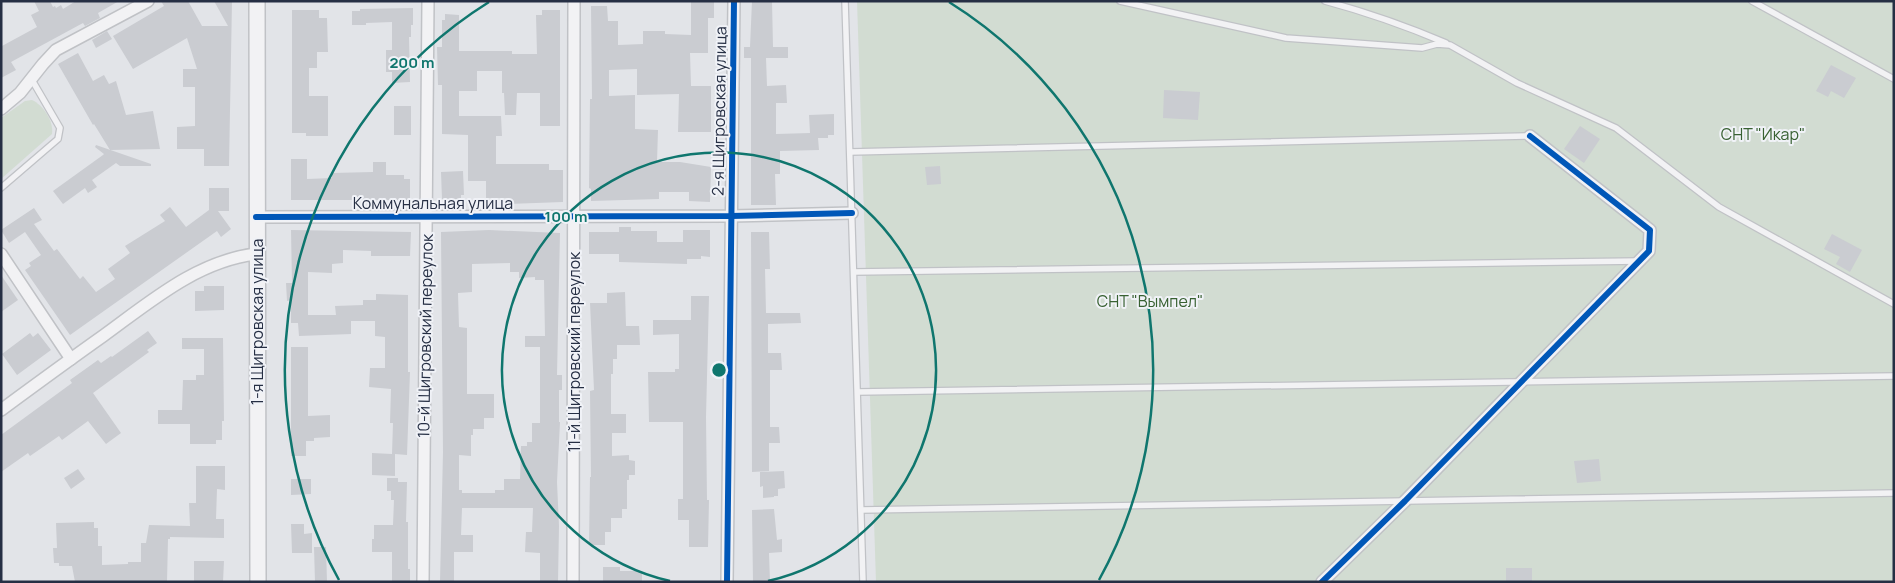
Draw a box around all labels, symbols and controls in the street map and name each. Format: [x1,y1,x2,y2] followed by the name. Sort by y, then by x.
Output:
[707,26,731,196] street label: 2-я Щигровская улица
[389,52,435,73] text: 200 m
[1721,123,1805,145] park label: СНТ "Икар"
[353,192,513,214] street label: Коммунальная улица
[545,206,587,227] text: 100 m
[412,233,438,438] street label: 10-й Щигровский переулок
[246,239,268,405] street label: 1-я Щигровская улица
[563,251,585,452] street label: 11-й Щигровский переулок
[1097,290,1203,312] park label: СНТ "Вымпел"
[710,361,728,379] centre of rings

